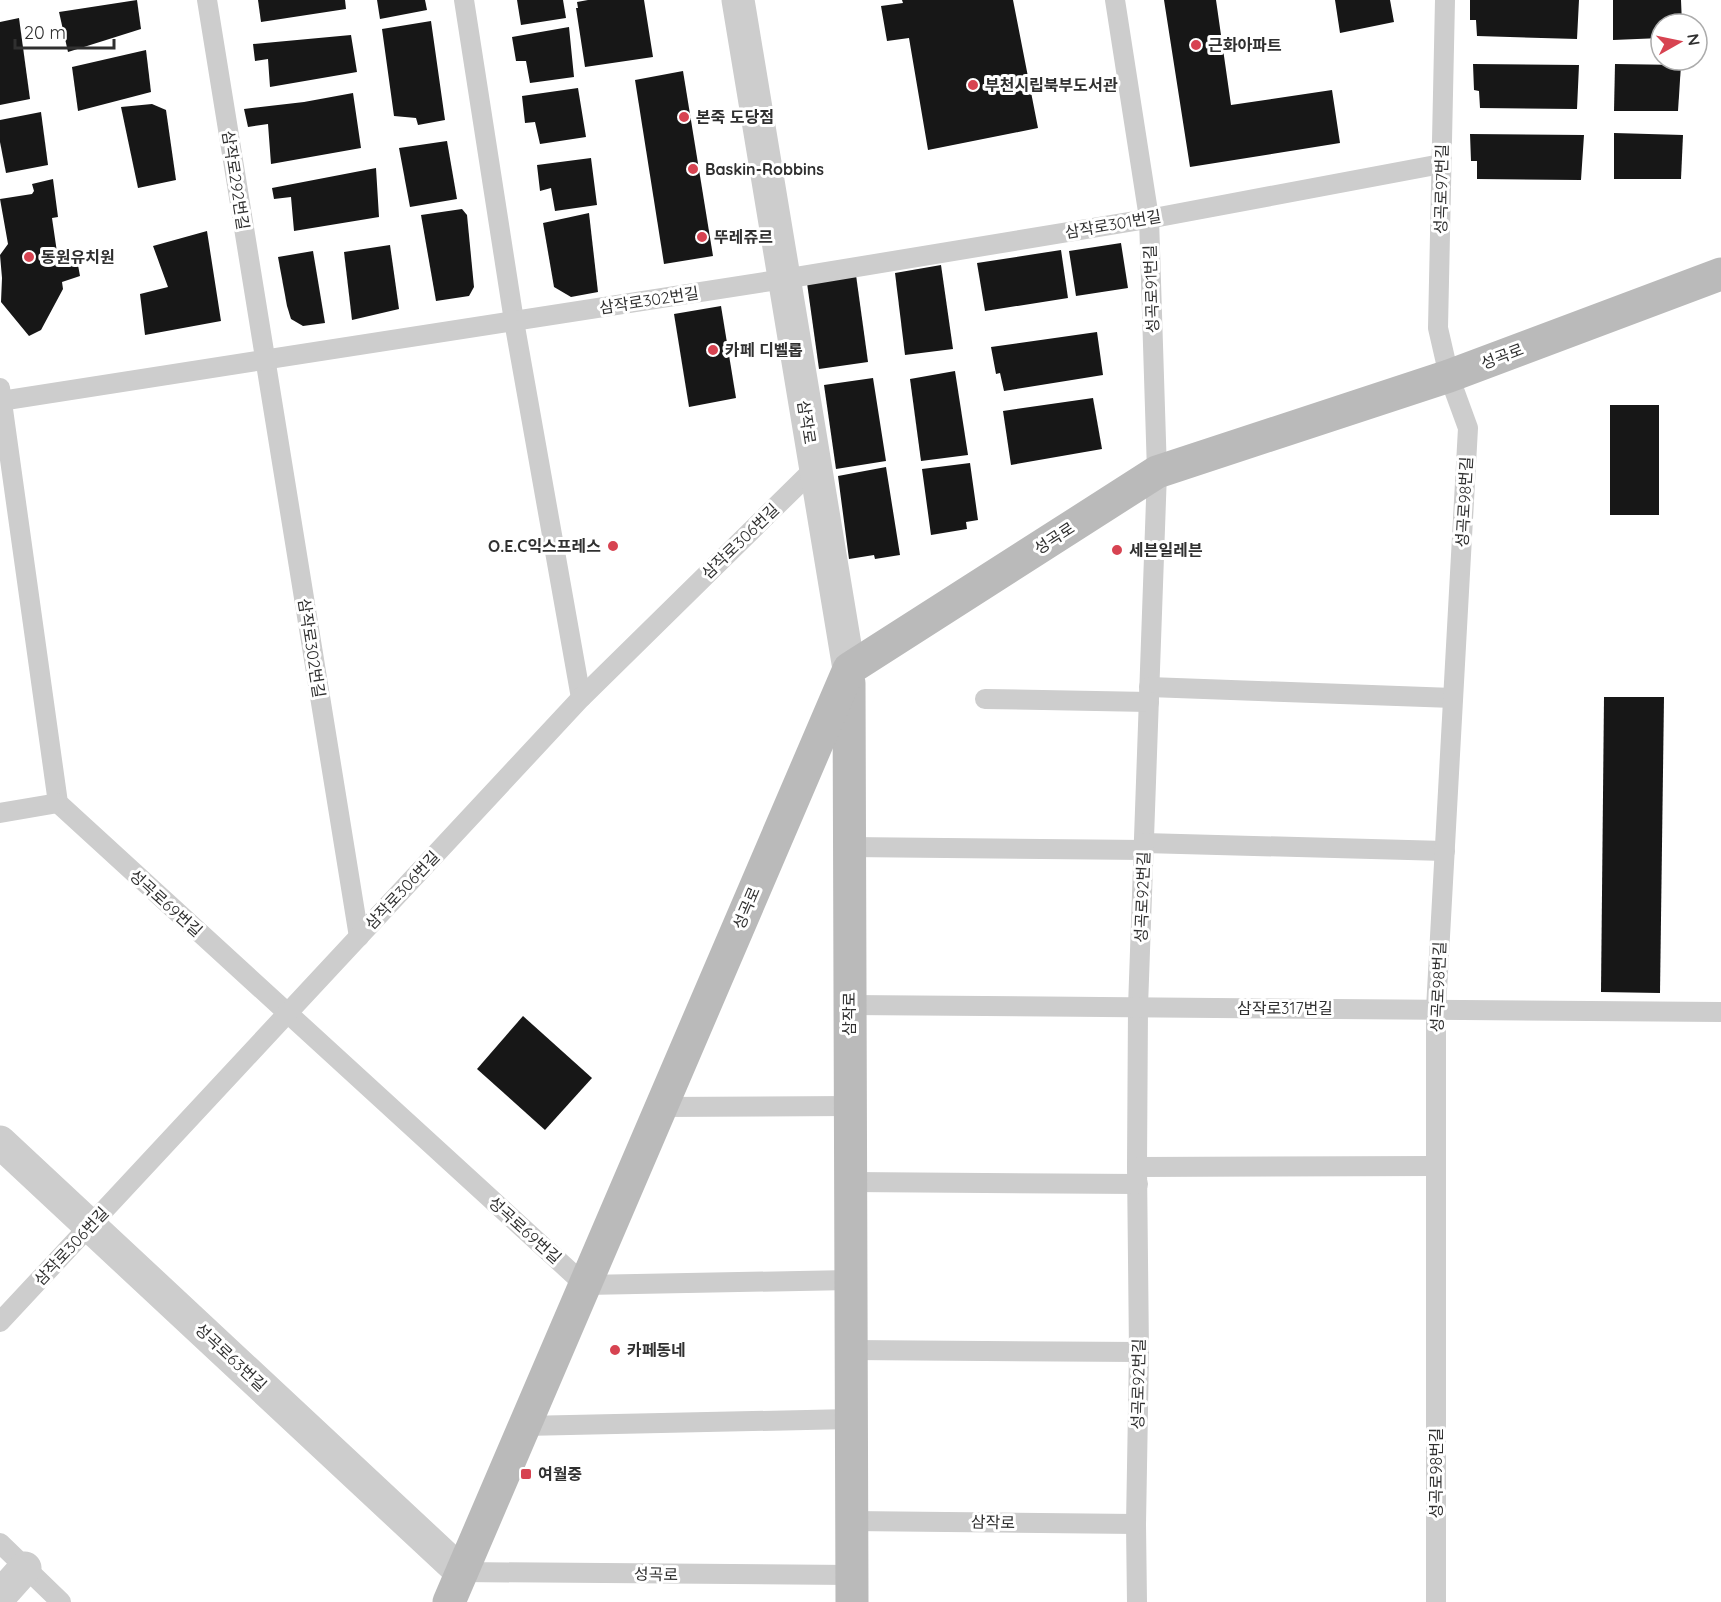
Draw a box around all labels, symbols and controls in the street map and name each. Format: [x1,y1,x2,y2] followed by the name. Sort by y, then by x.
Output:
[15,12,114,50] scale bar
[1649,12,1709,72] north arrow
[24,21,66,44] text: 20 m
[1683,32,1705,47] text: N
[1208,35,1282,55] place label: 근화아파트
[1189,38,1203,52] marker: 근화아파트
[985,75,1118,95] place label: 부천시립북부도서관
[966,78,980,92] marker: 부천시립북부도서관
[696,107,774,127] place label: 본죽 도당점
[677,110,691,124] marker: 본죽 도당점
[218,129,254,231] street label: 삼작로292번길
[1430,144,1452,234] street label: 성곡로97번길
[705,159,824,179] place label: Baskin-Robbins
[686,162,700,176] marker: Baskin-Robbins
[1063,206,1163,242] street label: 삼작로301번길
[714,227,773,247] place label: 뚜레쥬르
[695,230,709,244] marker: 뚜레쥬르
[1139,244,1163,334] street label: 성곡로91번길
[41,247,115,267] place label: 동원유치원
[22,250,36,264] marker: 동원유치원
[598,282,700,318] street label: 삼작로302번길
[1478,339,1526,373] street label: 성곡로
[725,340,803,360] place label: 카페 디벨롭
[706,343,720,357] marker: 카페 디벨롭
[794,399,820,446] street label: 삼작로
[1452,456,1476,548] street label: 성곡로98번길
[697,499,783,583] street label: 삼작로306번길
[1030,517,1078,558] street label: 성곡로
[488,536,601,556] place label: O.E.C익스프레스
[606,539,620,553] marker: O.E.C익스프레스
[1129,540,1203,560] place label: 세븐일레븐
[1110,543,1124,557] marker: 세븐일레븐
[294,597,330,699] street label: 삼작로302번길
[361,847,443,933] street label: 삼작로306번길
[1130,851,1154,943] street label: 성곡로92번길
[125,865,207,941] street label: 성곡로69번길
[728,884,764,932] street label: 성곡로
[1426,941,1450,1033] street label: 성곡로98번길
[839,992,859,1036] street label: 삼작로
[1237,998,1333,1018] street label: 삼작로317번길
[484,1192,566,1268] street label: 성곡로69번길
[30,1203,112,1289] street label: 삼작로306번길
[191,1319,271,1395] street label: 성곡로63번길
[1127,1338,1149,1430] street label: 성곡로92번길
[627,1340,686,1360] place label: 카페동네
[608,1343,622,1357] marker: 카페동네
[1426,1427,1446,1519] street label: 성곡로98번길
[538,1464,582,1484] place label: 여월중
[519,1467,533,1481] marker: 여월중
[971,1512,1016,1532] street label: 삼작로
[634,1564,679,1584] street label: 성곡로

